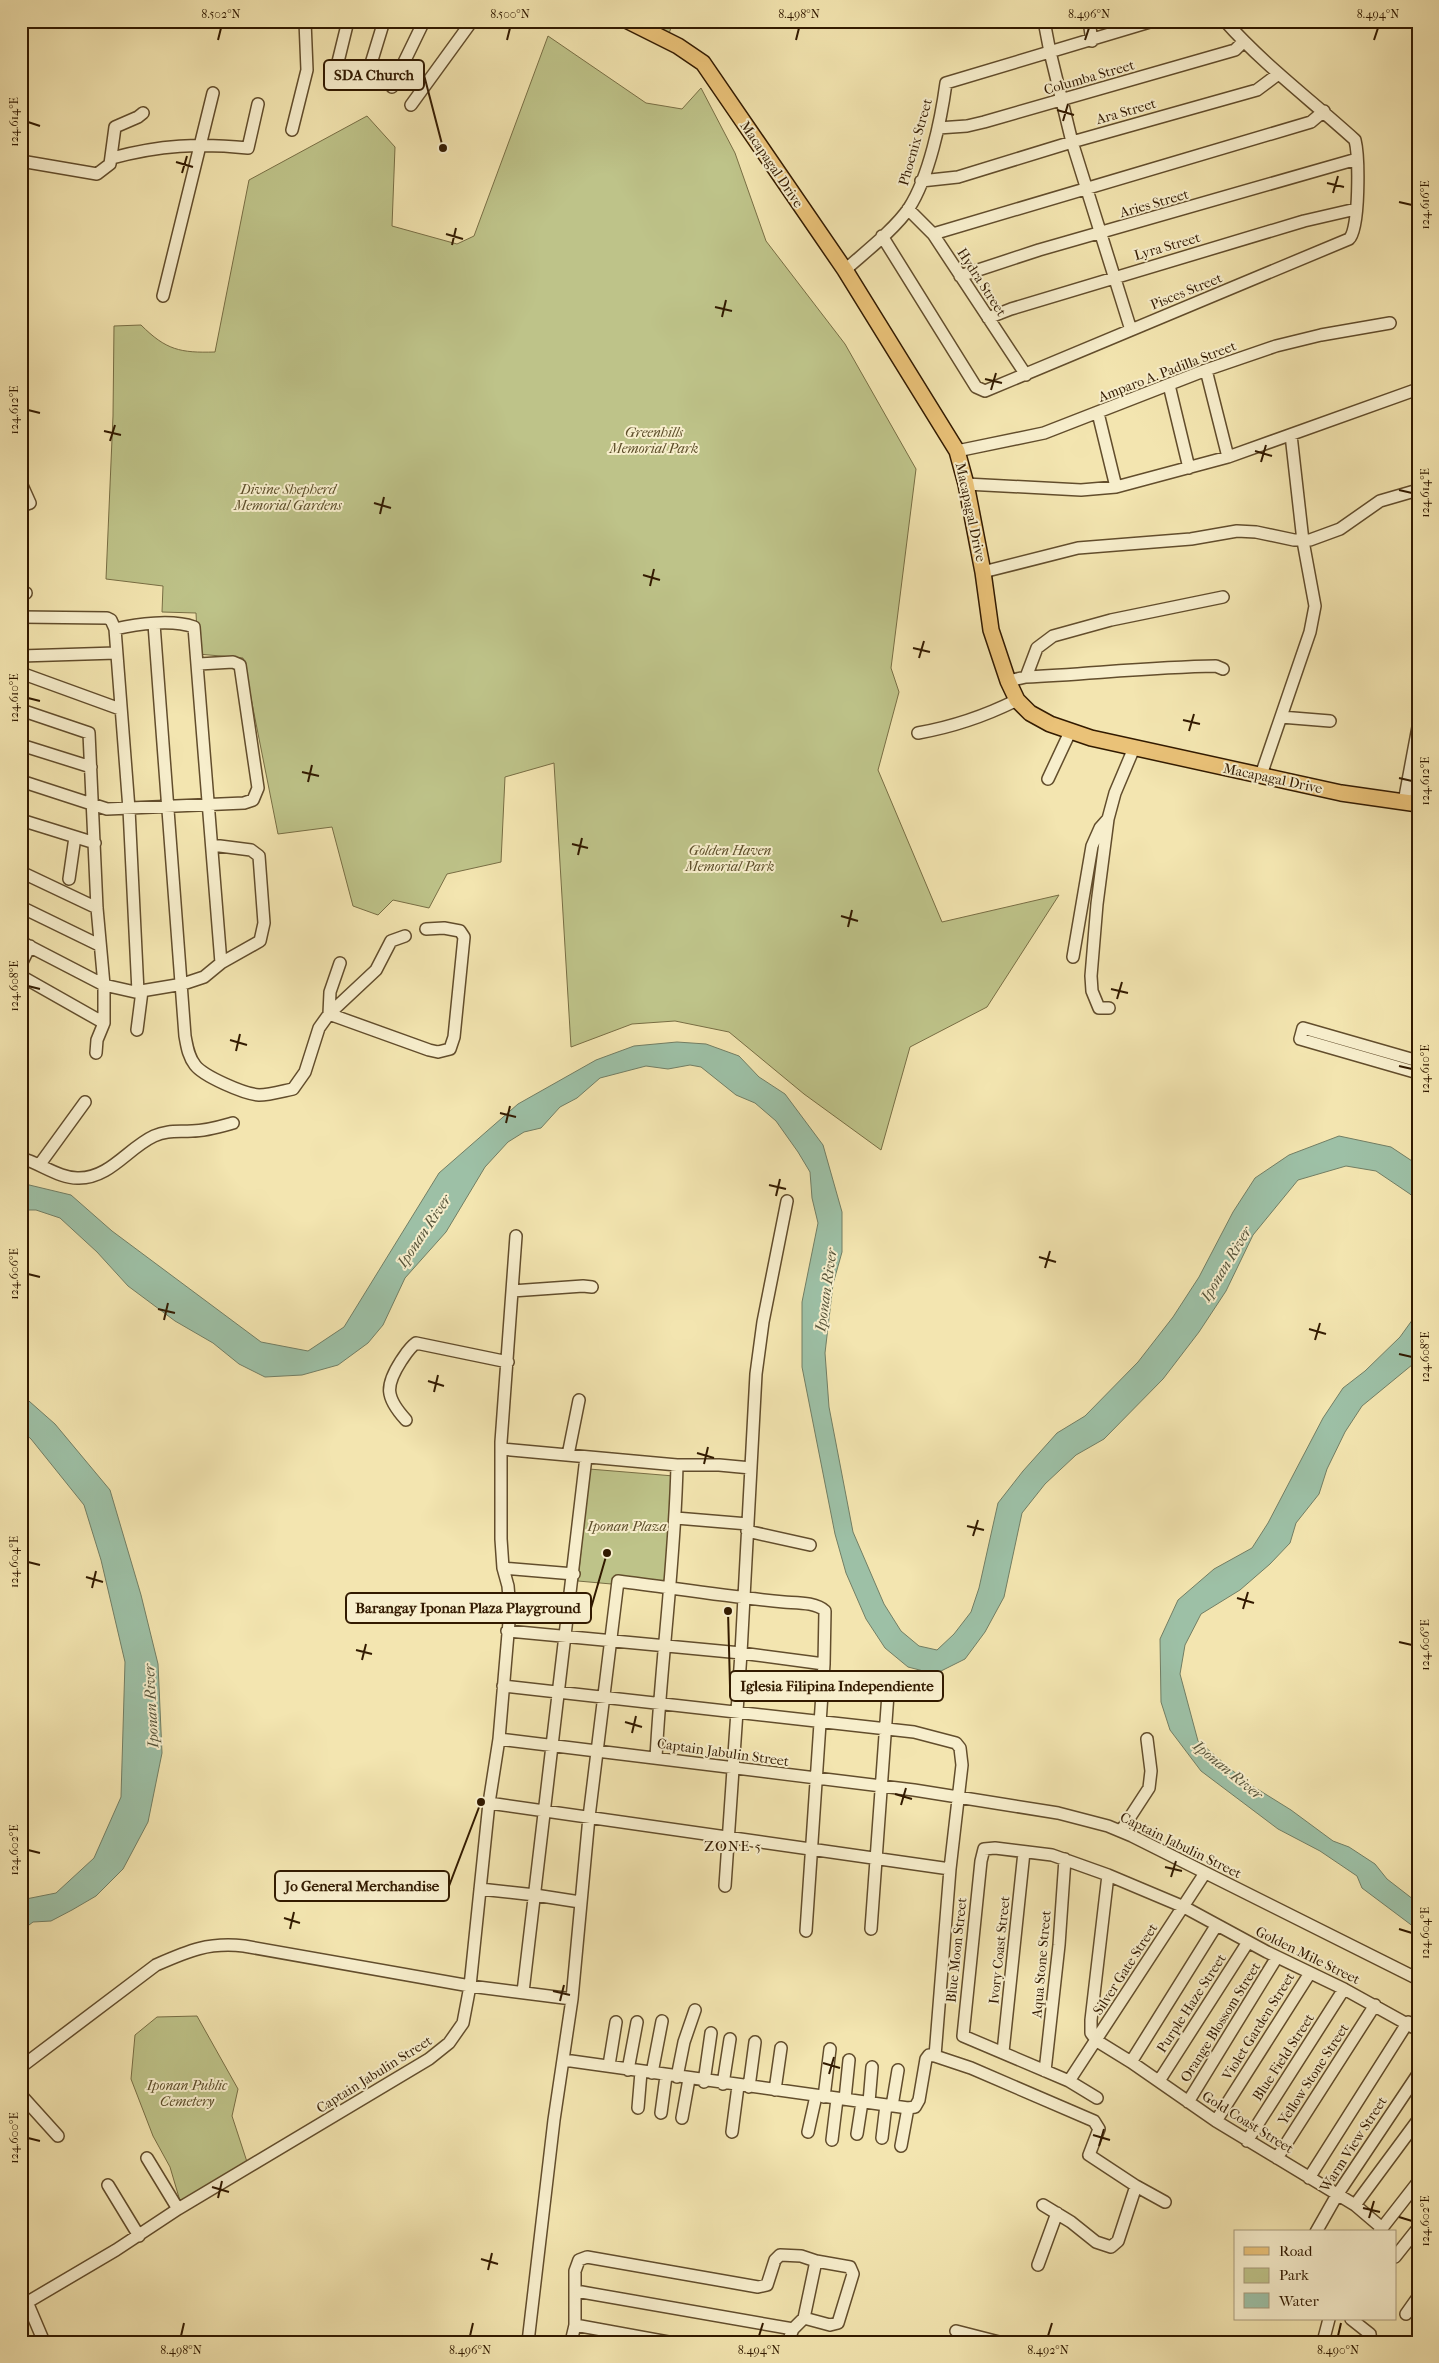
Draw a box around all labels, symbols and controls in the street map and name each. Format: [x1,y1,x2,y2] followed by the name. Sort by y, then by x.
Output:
[201,7,241,21] text: 8.502°N
[490,7,530,21] text: 8.500°N
[778,7,820,21] text: 8.498°N
[1068,7,1110,21] text: 8.496°N
[1357,7,1399,21] text: 8.494°N
[1042,56,1136,99] street label: Columba Street
[324,60,424,90] callout: SDA Church
[334,66,415,84] text: SDA Church
[1093,95,1158,128] street label: Ara Street
[7,97,21,147] text: 124.614°E
[895,97,936,188] street label: Phoenix Street
[736,118,807,211] street label: Macapagal Drive
[1418,180,1432,230] text: 124.616°E
[1117,186,1191,222] street label: Aries Street
[1132,229,1202,264] street label: Lyra Street
[953,245,1010,320] street label: Hydra Street
[1148,269,1225,314] street label: Pisces Street
[1095,337,1239,406] street label: Amparo A. Padilla Street
[7,386,21,434] text: 124.612°E
[609,424,698,457] park label: Greenhills Memorial Park
[952,461,989,563] street label: Macapagal Drive
[1418,468,1432,518] text: 124.614°E
[233,481,343,514] park label: Divine Shepherd Memorial Gardens
[7,673,21,723] text: 124.610°E
[1418,757,1432,805] text: 124.612°E
[1222,760,1324,797] street label: Macapagal Drive
[685,842,774,875] park label: Golden Haven Memorial Park
[7,960,21,1012] text: 124.608°E
[1418,1044,1432,1094] text: 124.610°E
[393,1190,456,1272] water label: Iponan River
[1196,1222,1256,1305] water label: Iponan River
[811,1246,841,1334] water label: Iponan River
[7,1248,21,1300] text: 124.606°E
[1418,1331,1432,1383] text: 124.608°E
[586,1518,667,1535] park label: Iponan Plaza
[7,1536,21,1588] text: 124.604°E
[346,1593,591,1623] callout: Barangay Iponan Plaza Playground
[355,1599,582,1617] text: Barangay Iponan Plaza Playground
[1418,1619,1432,1671] text: 124.606°E
[140,1662,162,1749] water label: Iponan River
[730,1671,943,1701] callout: Iglesia Filipina Independiente
[740,1677,934,1695] text: Iglesia Filipina Independiente
[656,1735,790,1770] street label: Captain Jabulin Street
[1189,1736,1267,1804] water label: Iponan River
[1117,1809,1244,1882] street label: Captain Jabulin Street
[7,1824,21,1876] text: 124.602°E
[704,1837,762,1855] district label: ZONE 5
[275,1871,449,1901] callout: Jo General Merchandise
[283,1877,440,1895] text: Jo General Merchandise
[985,1895,1014,2005] street label: Ivory Coast Street
[943,1897,970,2003] street label: Blue Moon Street
[1418,1907,1432,1959] text: 124.604°E
[1028,1910,1055,2019] street label: Aqua Stone Street
[1089,1920,1161,2018] street label: Silver Gate Street
[1253,1923,1363,1988] street label: Golden Mile Street
[1153,1951,1230,2056] street label: Purple Haze Street
[1177,1959,1264,2085] street label: Orange Blossom Street
[1218,1969,1298,2084] street label: Violet Garden Street
[1249,2011,1318,2104] street label: Blue Field Street
[1274,2020,1352,2129] street label: Yellow Stone Street
[313,2032,435,2117] street label: Captain Jabulin Street
[146,2077,228,2110] park label: Iponan Public Cemetery
[1199,2088,1297,2157] street label: Gold Coast Street
[1316,2093,1391,2196] street label: Warm View Street
[7,2112,21,2164] text: 124.600°E
[1418,2195,1432,2247] text: 124.602°E
[1234,2230,1396,2320] legend
[1279,2242,1313,2260] text: Road
[1279,2266,1309,2284] text: Park
[1278,2292,1319,2310] text: Water
[160,2343,202,2357] text: 8.498°N
[449,2343,491,2357] text: 8.496°N
[738,2343,780,2357] text: 8.494°N
[1027,2343,1069,2357] text: 8.492°N
[1317,2343,1359,2357] text: 8.490°N

